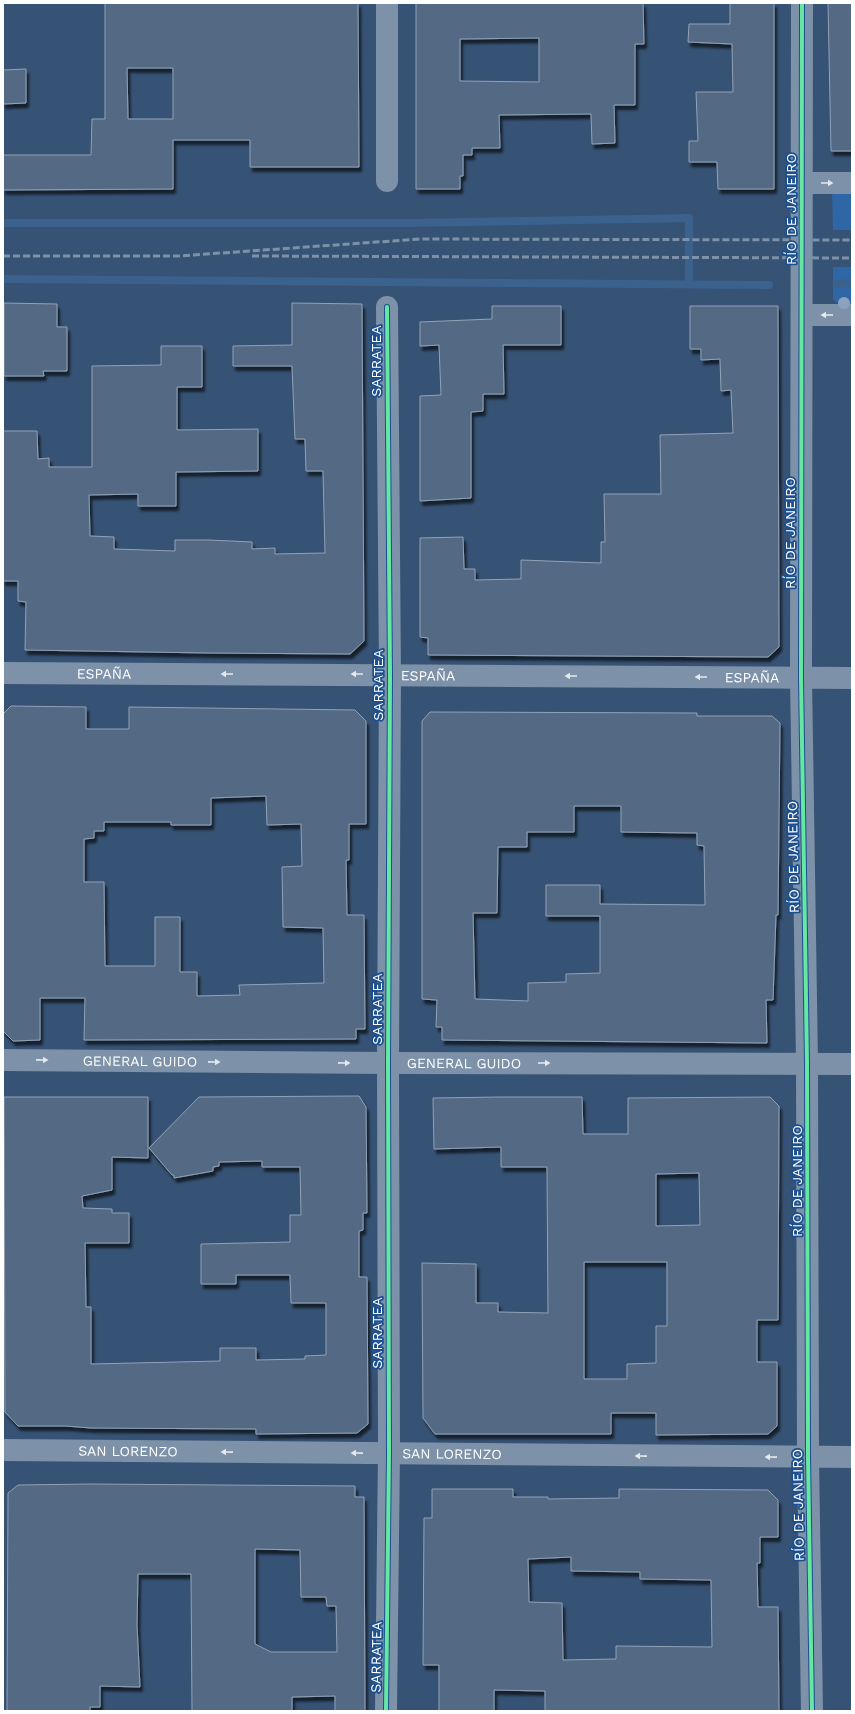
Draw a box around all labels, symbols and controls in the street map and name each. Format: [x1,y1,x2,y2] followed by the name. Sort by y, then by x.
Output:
[783,153,799,265] street label: RÍO DE JANEIRO
[821,180,834,186] one-way arrow
[820,312,833,318] one-way arrow
[368,325,384,397] street label: SARRATEA
[782,477,798,589] street label: RÍO DE JANEIRO
[370,649,386,721] street label: SARRATEA
[77,665,131,682] street label: ESPAÑA
[401,667,455,684] street label: ESPAÑA
[725,669,779,686] street label: ESPAÑA
[220,671,233,677] one-way arrow
[350,671,363,677] one-way arrow
[564,673,577,679] one-way arrow
[694,674,707,680] one-way arrow
[784,801,802,913] street label: RÍO DE JANEIRO
[369,973,385,1045] street label: SARRATEA
[83,1053,197,1070] street label: GENERAL GUIDO
[407,1055,521,1071] street label: GENERAL GUIDO
[36,1057,49,1063] one-way arrow
[208,1059,221,1065] one-way arrow
[338,1060,351,1066] one-way arrow
[538,1060,551,1066] one-way arrow
[789,1125,805,1237] street label: RÍO DE JANEIRO
[369,1297,385,1369] street label: SARRATEA
[78,1443,178,1459] street label: SAN LORENZO
[402,1445,502,1462] street label: SAN LORENZO
[220,1449,233,1455] one-way arrow
[789,1449,807,1561] street label: RÍO DE JANEIRO
[350,1450,363,1456] one-way arrow
[634,1453,647,1459] one-way arrow
[764,1454,777,1460] one-way arrow
[367,1621,385,1693] street label: SARRATEA

